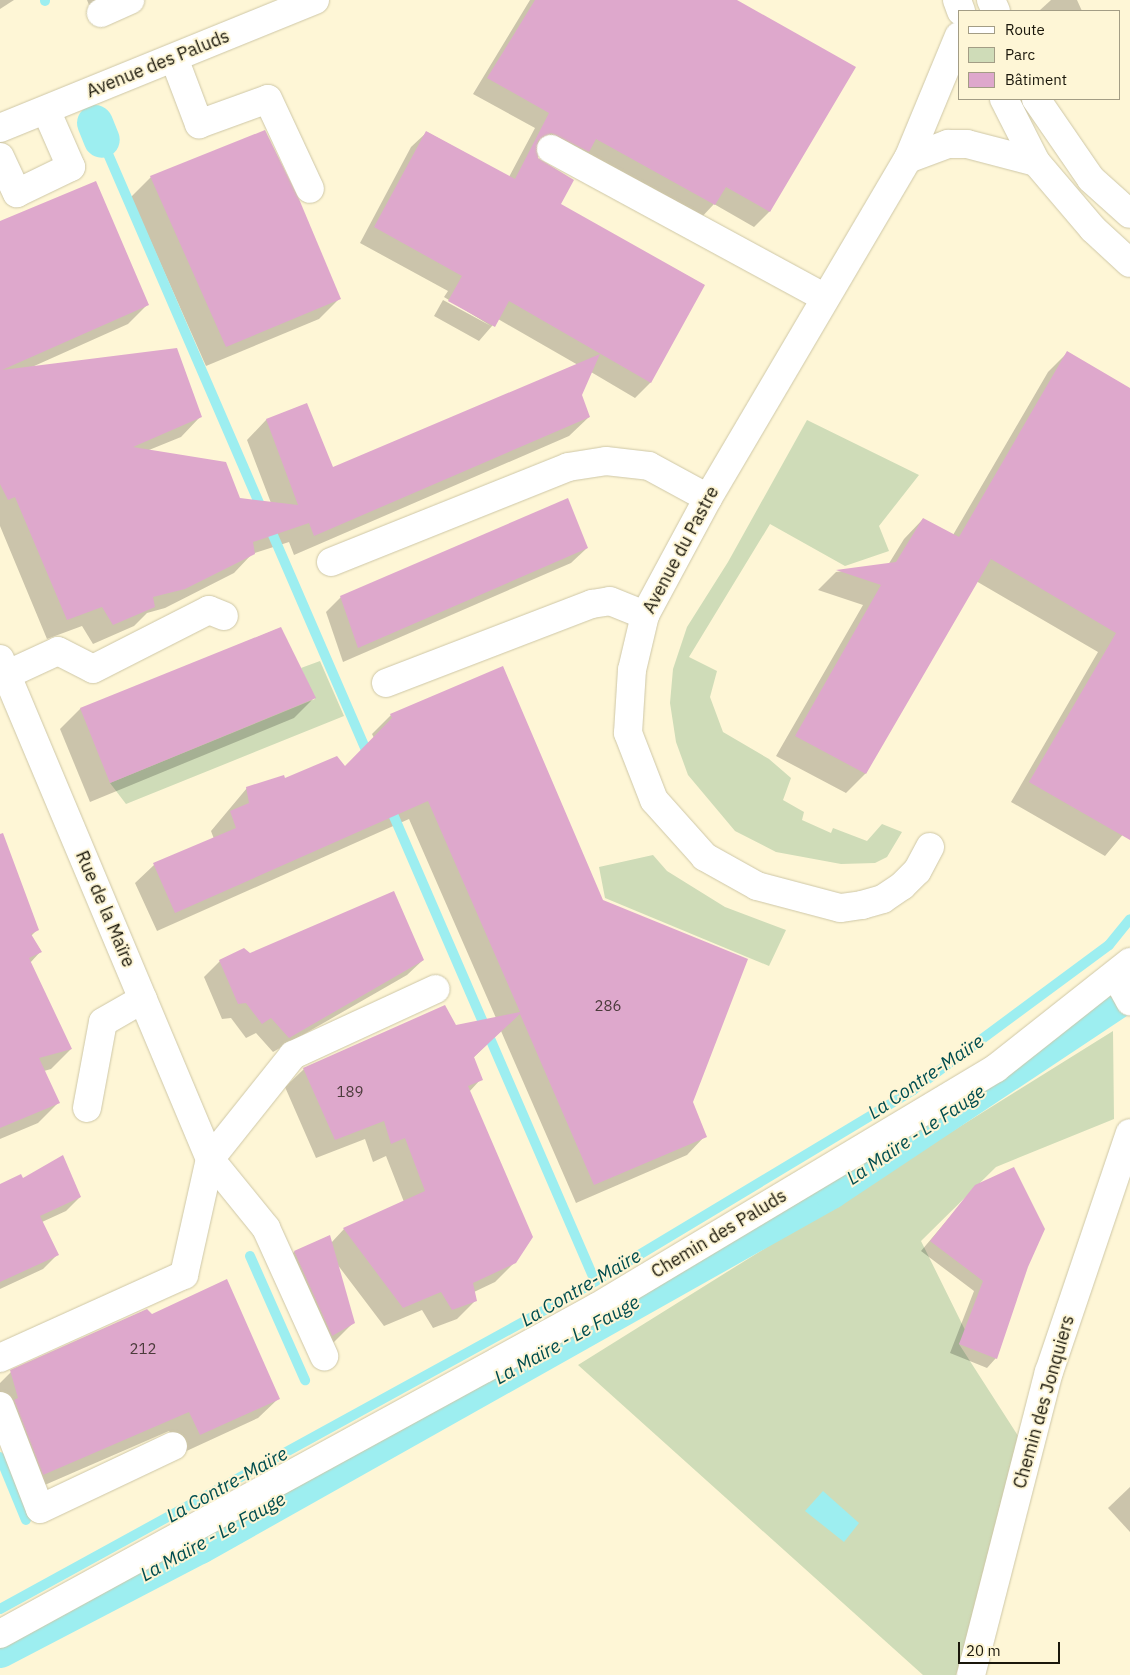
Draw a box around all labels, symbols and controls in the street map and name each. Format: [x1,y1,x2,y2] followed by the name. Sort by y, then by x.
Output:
[958,10,1120,100] legend
[1005,20,1045,39] text: Route
[83,25,233,103] street label: Avenue des Paluds
[1005,45,1035,64] text: Parc
[1005,70,1067,89] text: Bâtiment
[638,483,724,617] street label: Avenue du Pastre
[71,848,139,970] street label: Rue de la Maïre
[595,997,621,1015] house number: 286
[864,1030,988,1124] water label: La Contre-Maïre
[842,1080,990,1190] water label: La Maïre - Le Fauge
[337,1083,363,1101] house number: 189
[647,1185,791,1283] street label: Chemin des Paluds
[517,1244,645,1332] water label: La Contre-Maïre
[491,1291,643,1389] water label: La Maïre - Le Fauge
[1009,1313,1079,1491] street label: Chemin des Jonquiers
[130,1340,156,1358] house number: 212
[163,1442,291,1528] water label: La Contre-Maïre
[137,1488,289,1586] water label: La Maïre - Le Fauge
[960,1632,1062,1664] scale bar
[966,1641,1001,1660] text: 20 m

